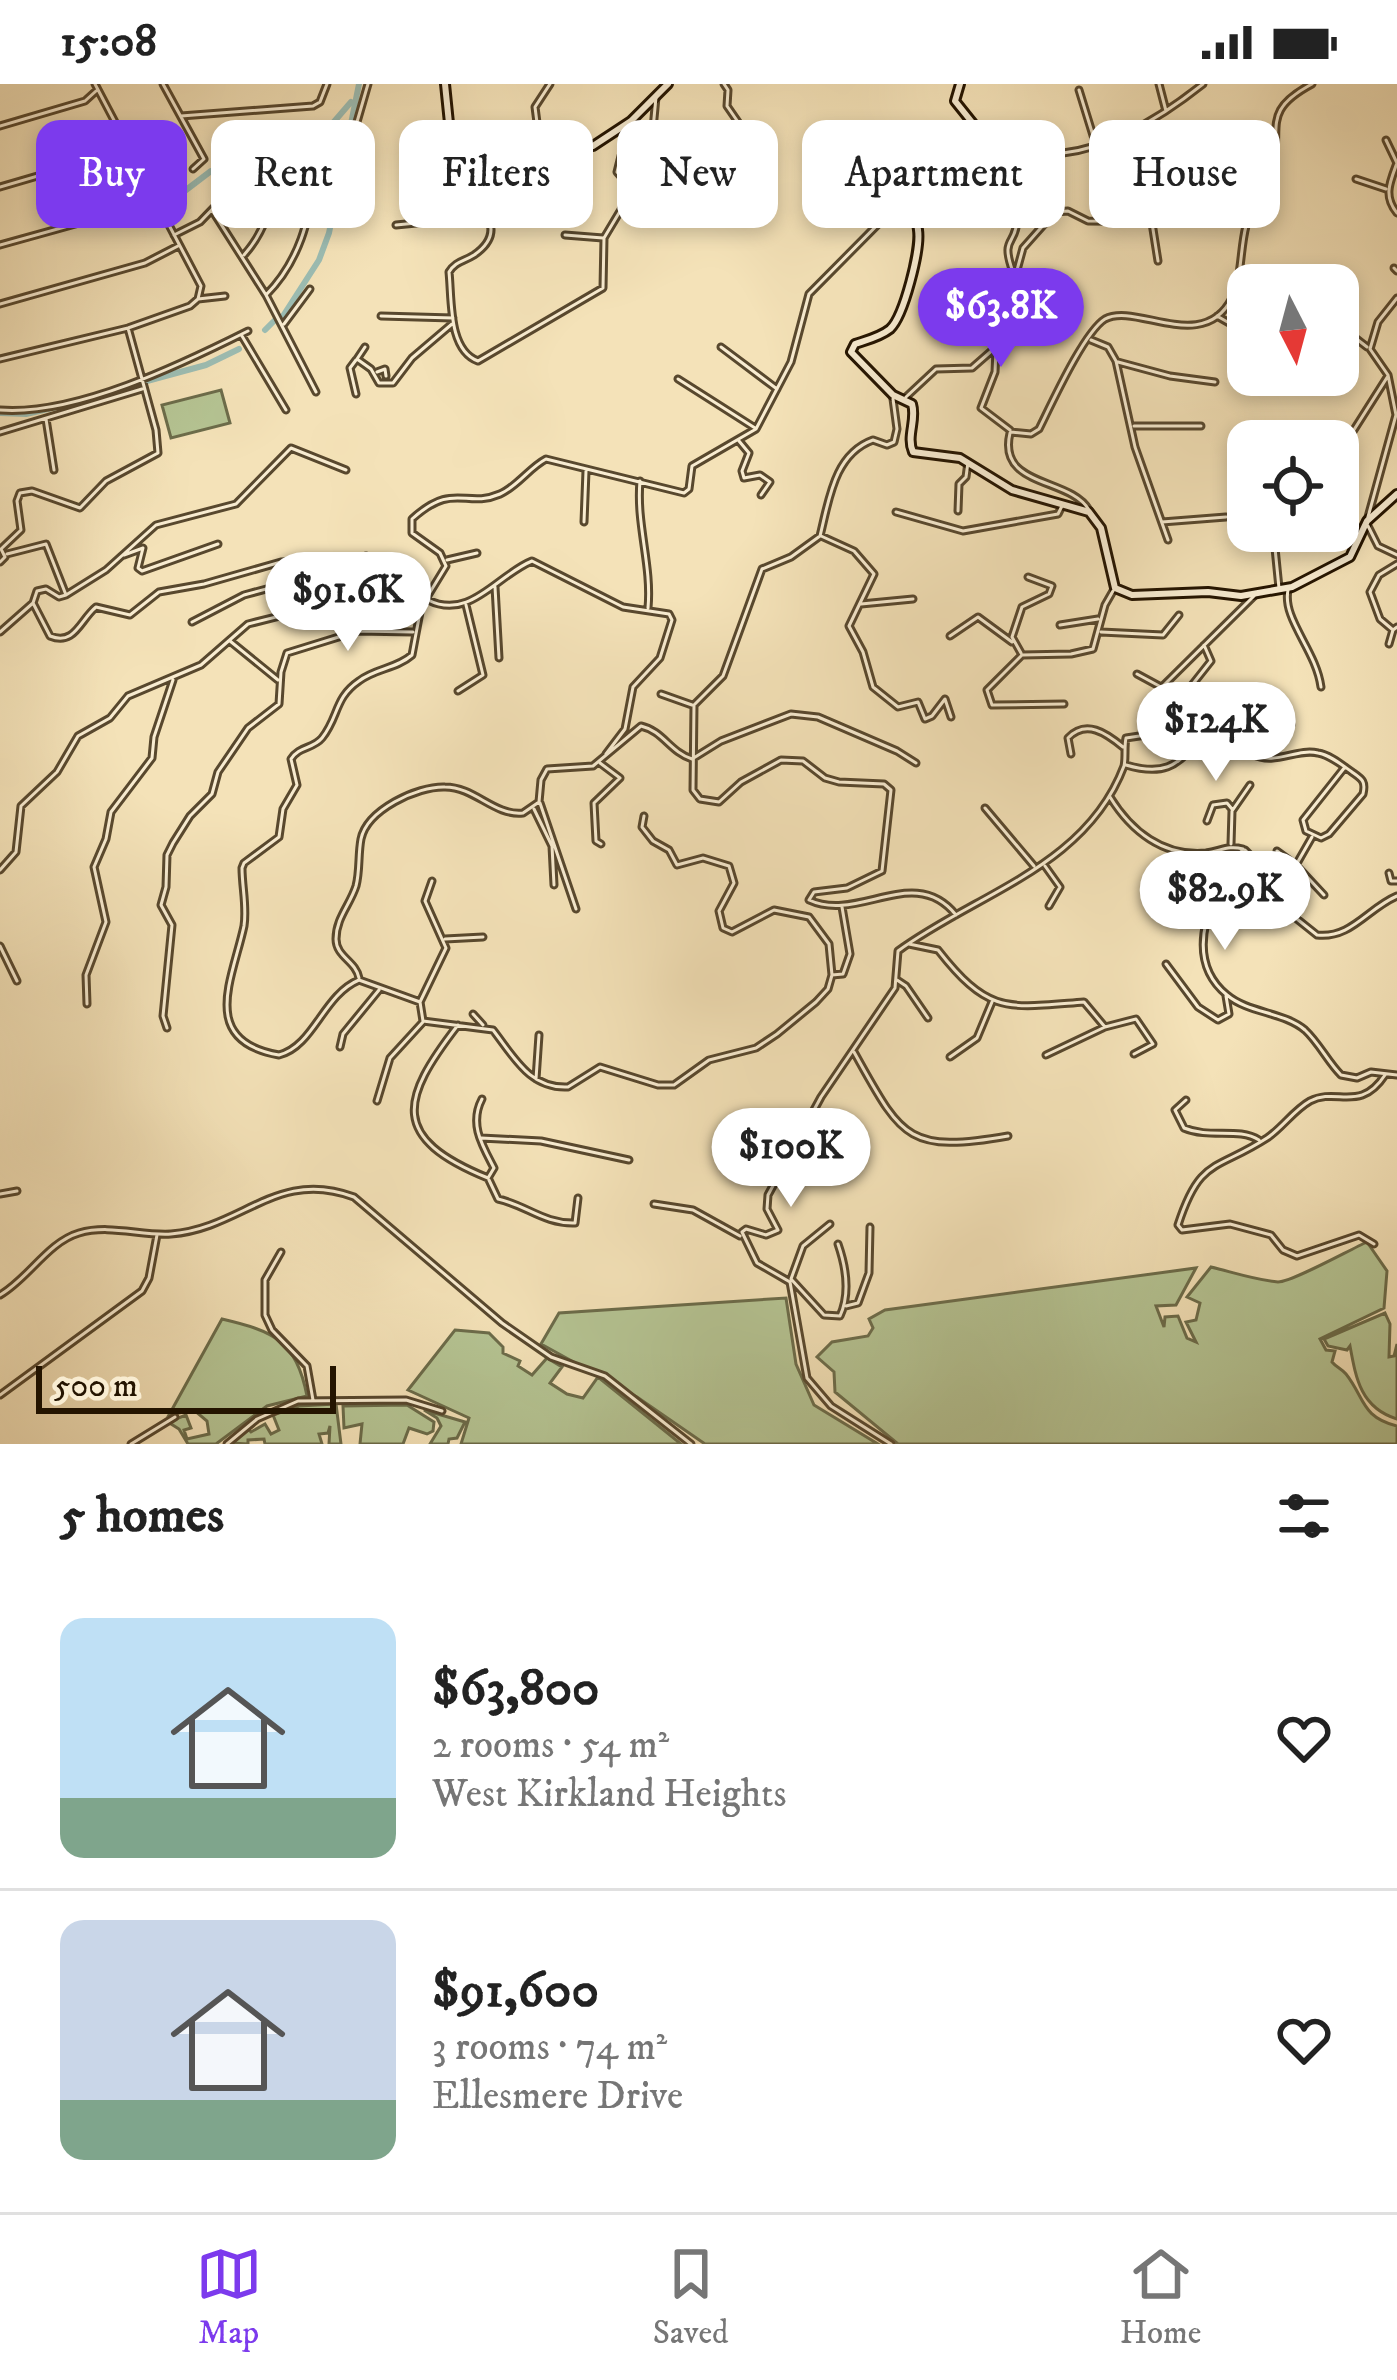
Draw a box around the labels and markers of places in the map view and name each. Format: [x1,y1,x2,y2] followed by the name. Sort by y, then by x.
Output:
[903,268,1099,370] pin: $63.8K
[250,552,446,654] pin: $91.6K
[1132,682,1300,784] pin: $124K
[1127,851,1323,953] pin: $82.9K
[707,1108,875,1210] pin: $100K

